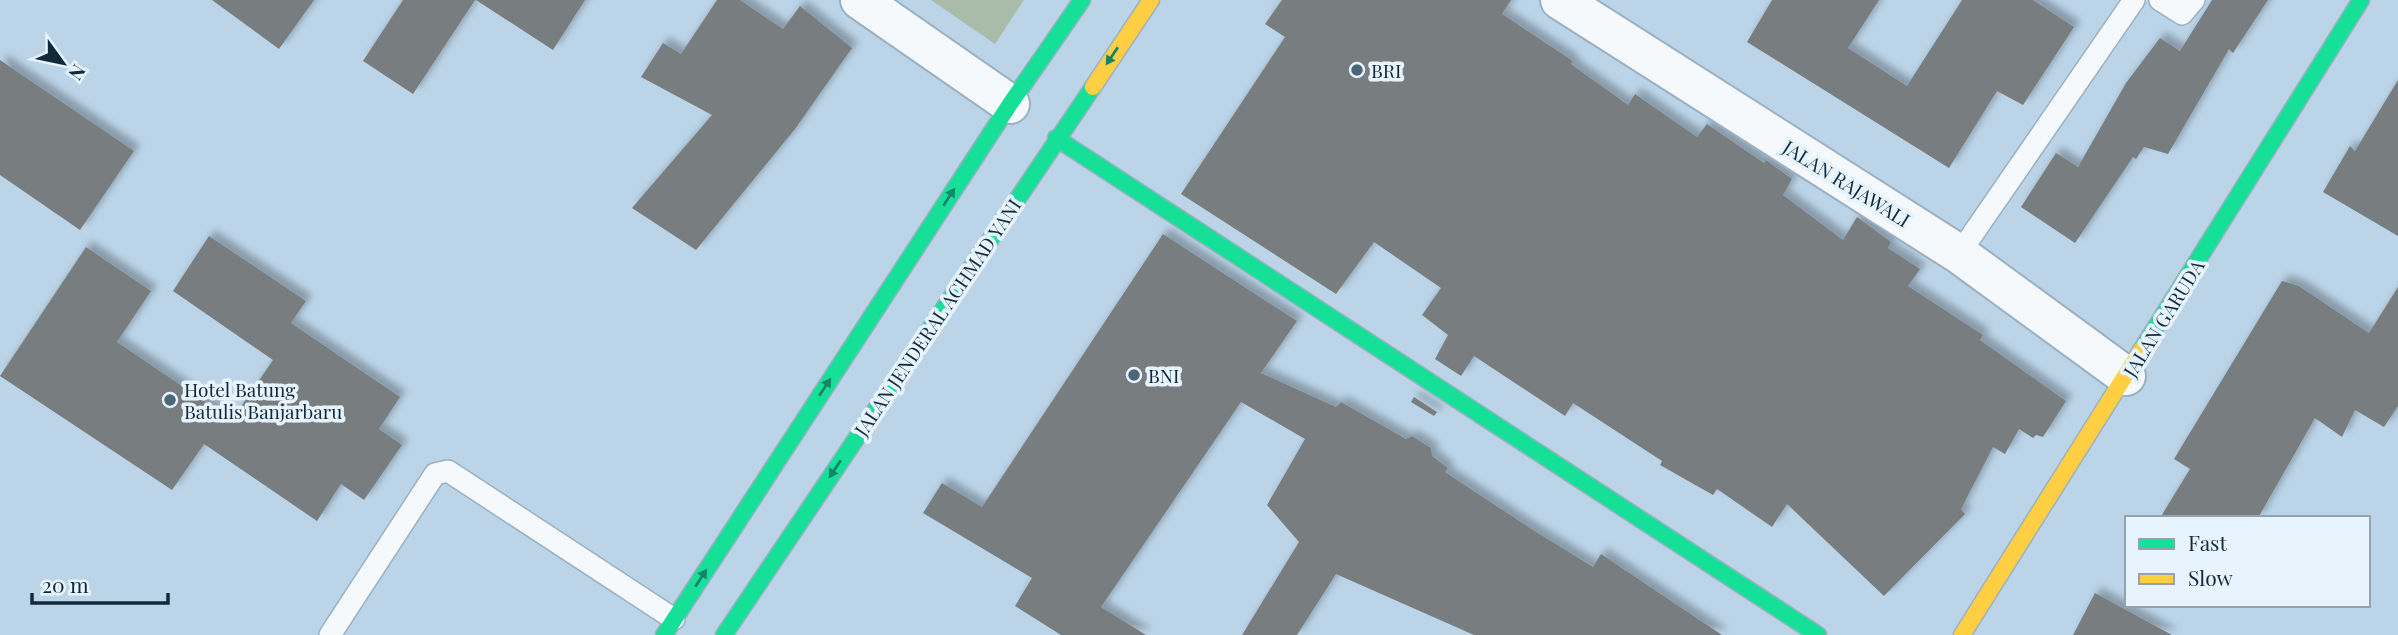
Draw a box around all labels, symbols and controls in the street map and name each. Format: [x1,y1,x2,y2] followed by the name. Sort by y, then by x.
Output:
[28,28,98,98] north arrow
[1105,47,1119,65] one-way arrow
[1371,57,1401,83] place label: BRI
[63,60,93,86] text: N
[1349,62,1365,78] marker: BRI
[1778,133,1915,232] street label: JALAN RAJAWALI
[943,187,956,207] one-way arrow
[847,193,1026,442] street label: JALAN JENDERAL ACHMAD YANI
[2116,253,2210,383] street label: JALAN GARUDA
[1148,362,1180,388] place label: BNI
[1126,367,1142,383] marker: BNI
[184,376,342,424] place label: Hotel Batung Batulis Banjarbaru
[819,378,832,397] one-way arrow
[162,392,178,408] marker: Hotel Batung Batulis Banjarbaru
[828,460,842,478] one-way arrow
[2125,516,2370,607] legend
[2188,528,2227,556] text: Fast
[32,562,168,606] scale bar
[2188,563,2233,591] text: Slow
[694,569,708,587] one-way arrow
[42,570,89,598] text: 20 m

